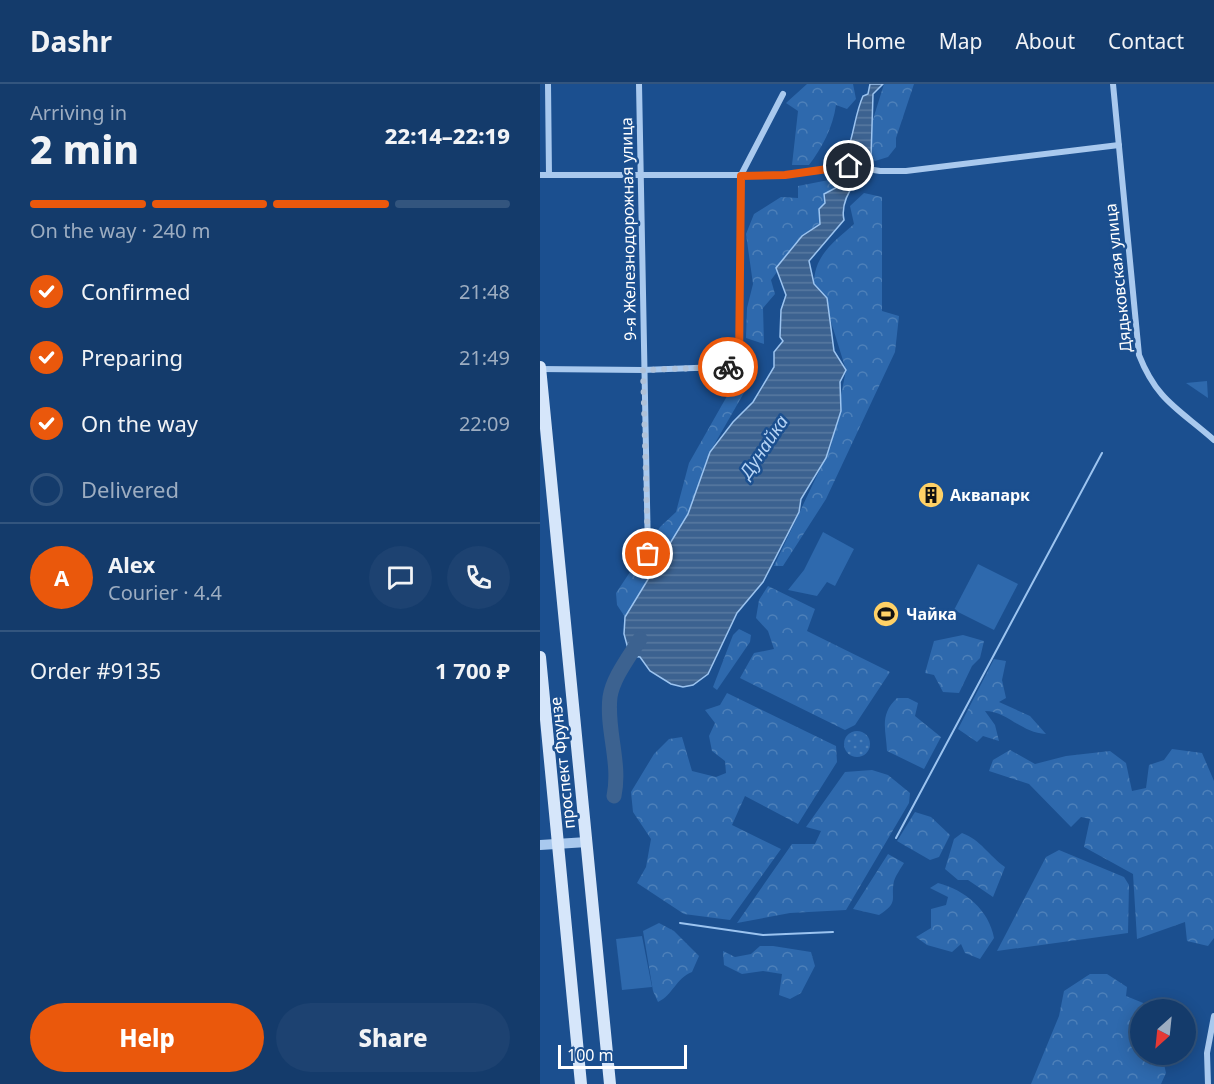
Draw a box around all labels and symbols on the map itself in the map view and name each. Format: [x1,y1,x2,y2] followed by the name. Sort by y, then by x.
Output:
[615,117,641,341] street label: 9-я Железнодорожная улица
[823,140,874,191] pin
[1099,202,1137,354] street label: Дядьковская улица
[698,337,758,397] courier
[732,410,793,484] water label: Дунайка
[916,480,946,510] building icon: Аквапарк
[950,484,1030,506] place label: Аквапарк
[622,528,673,579] pin
[871,599,901,629] sports icon: Чайка
[906,603,957,625] place label: Чайка
[544,696,580,830] street label: проспект Фрунзе
[1130,999,1196,1065] north arrow
[558,1042,687,1070] scale bar

